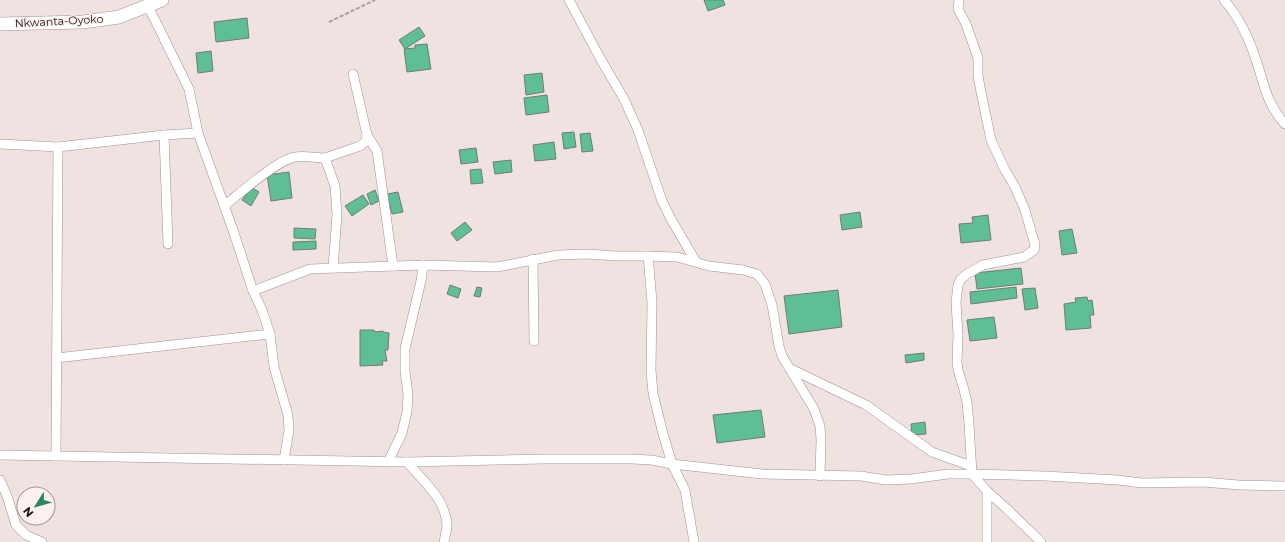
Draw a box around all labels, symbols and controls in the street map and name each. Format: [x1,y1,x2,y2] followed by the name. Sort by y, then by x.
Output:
[14,12,104,30] street label: Nkwanta-Oyoko
[16,486,56,526] north arrow
[20,504,36,520] text: N

